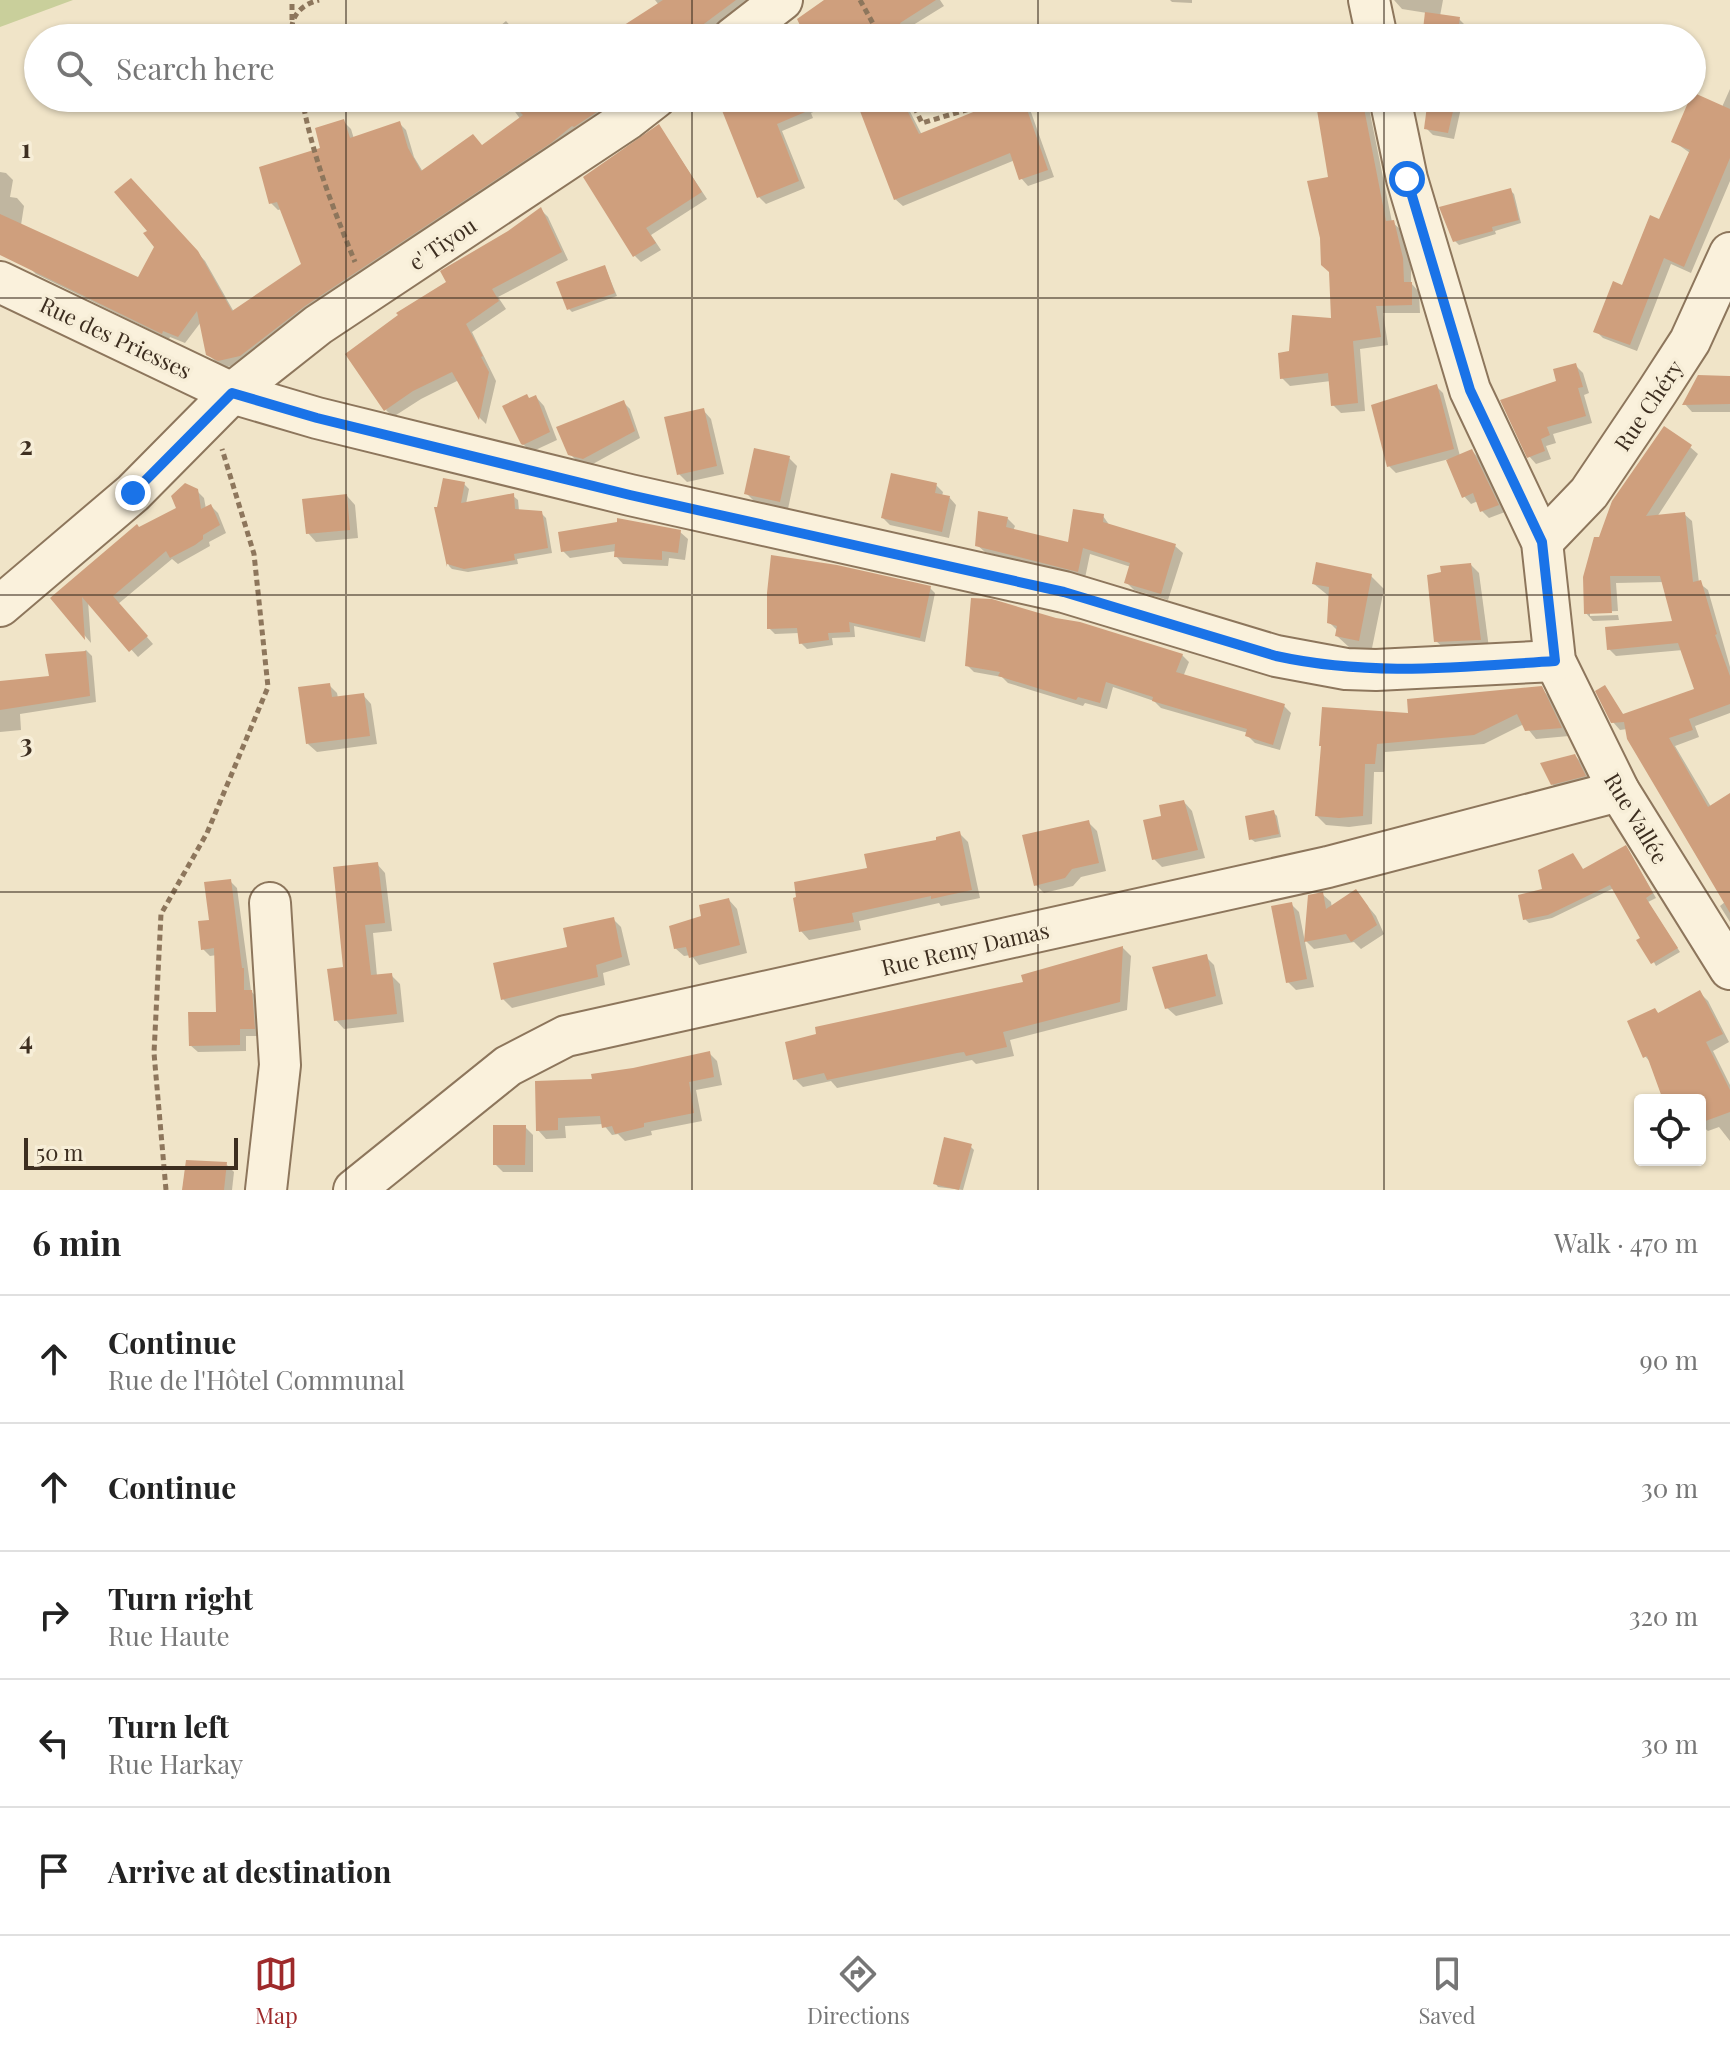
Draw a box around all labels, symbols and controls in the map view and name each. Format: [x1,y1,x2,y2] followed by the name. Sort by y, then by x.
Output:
[24,24,1706,112] search box
[52,46,96,90] icon: search
[116,48,275,88] text: Search here
[21,130,31,165] text: 1
[1389,161,1425,197] route start
[402,209,482,277] street label: e' Tiyou
[35,289,197,385] street label: Rue des Priesses
[1607,354,1689,456] street label: Rue Chéry
[19,427,33,462] text: 2
[115,475,151,511] route end
[20,725,32,760] text: 3
[1598,767,1676,869] street label: Rue Vallée
[878,914,1052,982] street label: Rue Remy Damas
[19,1022,33,1057] text: 4
[1634,1094,1706,1166] map controls
[1634,1094,1706,1166] button: locate
[24,1134,238,1170] scale bar
[36,1137,83,1167] text: 50 m
[32,1219,121,1265] text: 6 min
[1554,1225,1698,1260] text: Walk · 470 m
[108,1322,236,1362] text: Continue
[32,1337,76,1381] icon: ahead
[1640,1342,1698,1377] text: 90 m
[108,1362,405,1397] text: Rue de l'Hôtel Communal
[32,1465,76,1509] icon: ahead
[108,1467,236,1507] text: Continue
[1641,1470,1698,1505] text: 30 m
[108,1578,253,1618] text: Turn right
[32,1593,76,1637] icon: right
[1629,1598,1698,1633] text: 320 m
[108,1618,230,1653] text: Rue Haute
[108,1706,229,1746] text: Turn left
[32,1721,76,1765] icon: left
[1641,1726,1698,1761] text: 30 m
[108,1746,243,1781] text: Rue Harkay
[32,1849,76,1893] icon: arrive
[108,1851,391,1891] text: Arrive at destination
[254,1952,298,2030] tab: Map
[807,1952,910,2030] tab: Directions
[1418,1952,1476,2030] tab: Saved

